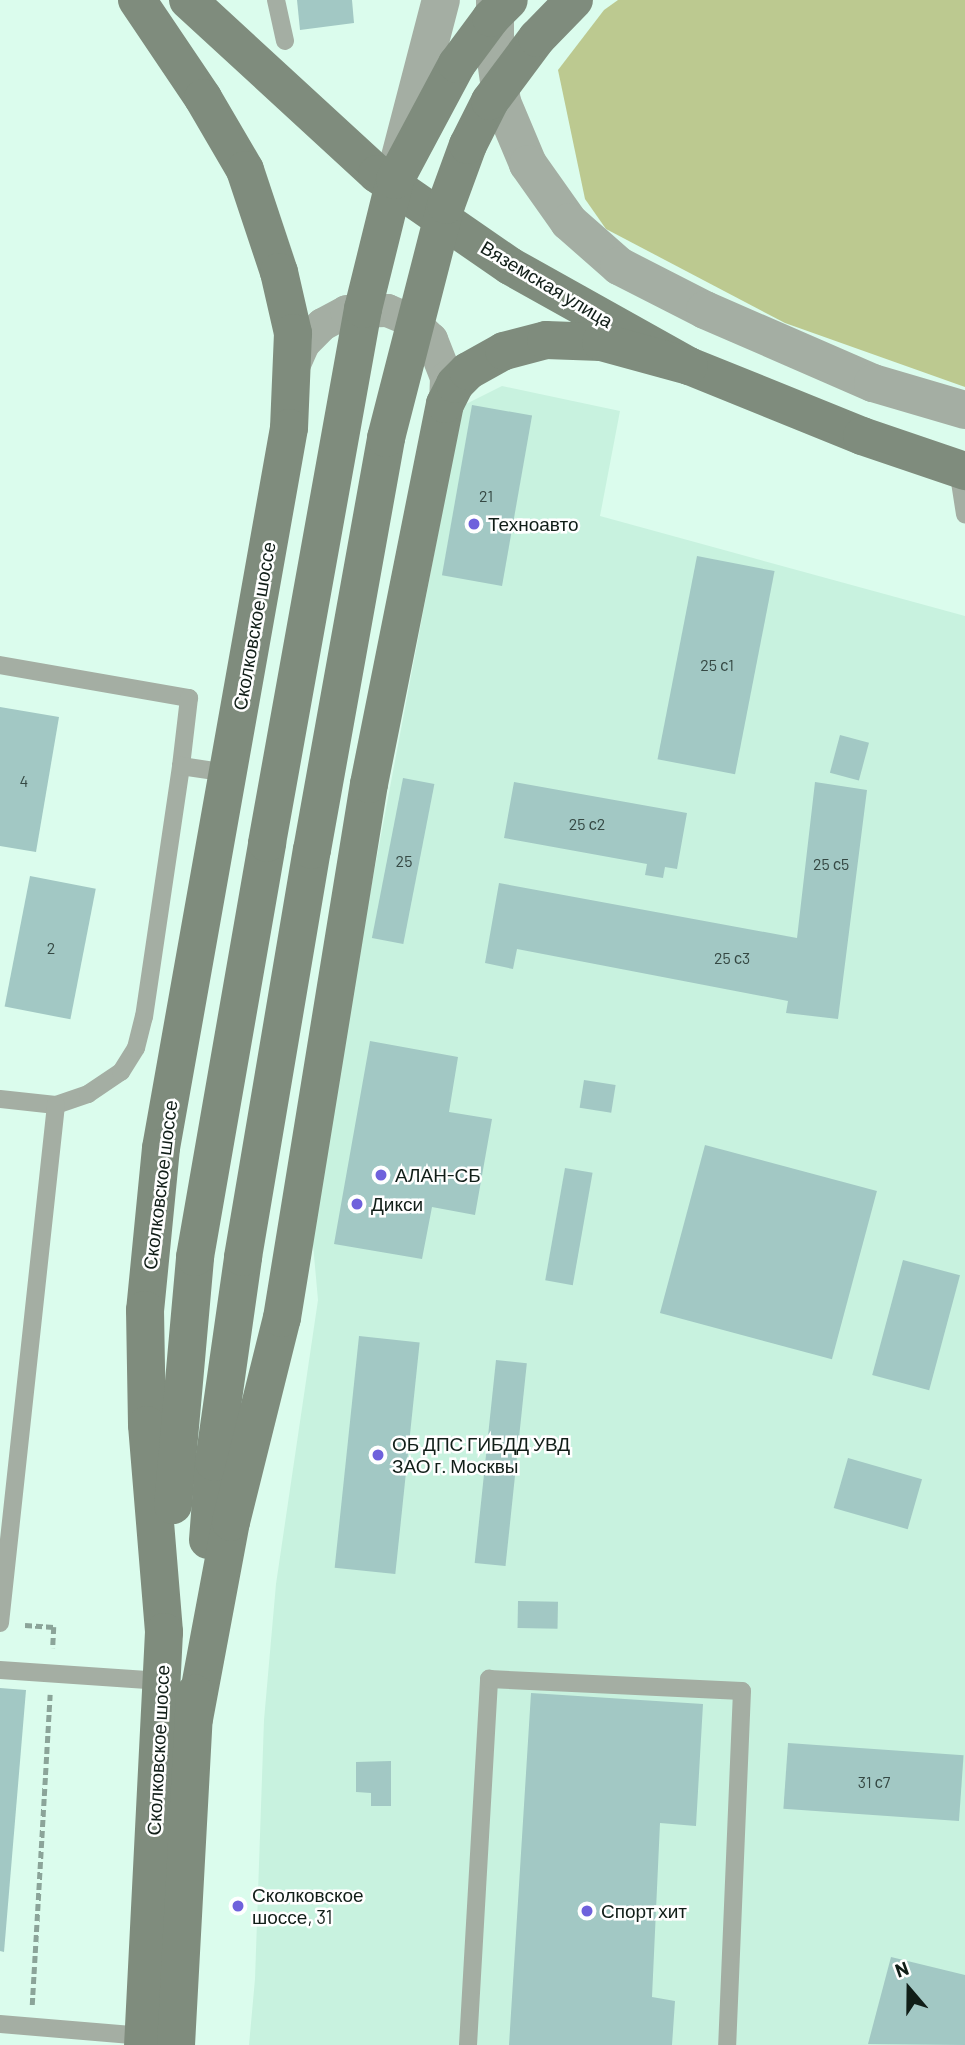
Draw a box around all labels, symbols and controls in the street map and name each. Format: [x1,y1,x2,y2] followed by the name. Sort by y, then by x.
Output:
[477,236,617,332] street label: Вяземская улица
[479,486,493,506] house number: 21
[488,513,579,535] place label: Техноавто
[466,516,482,532] marker: Техноавто
[228,540,280,712] street label: Сколковское шоссе
[700,655,734,675] house number: 25 с1
[20,771,28,791] house number: 4
[569,814,605,834] house number: 25 с2
[396,851,412,871] house number: 25
[813,854,849,874] house number: 25 с5
[47,938,55,958] house number: 2
[714,948,750,968] house number: 25 с3
[138,1099,182,1271] street label: Сколковское шоссе
[395,1164,481,1186] place label: АЛАН-СБ
[373,1167,389,1183] marker: АЛАН-СБ
[371,1193,423,1215] place label: Дикси
[349,1196,365,1212] marker: Дикси
[392,1433,570,1477] place label: ОБ ДПС ГИБДД УВД ЗАО г. Москвы
[370,1447,386,1463] marker: ОБ ДПС ГИБДД УВД ЗАО г. Москвы
[142,1664,174,1836] street label: Сколковское шоссе
[858,1772,890,1792] house number: 31 с7
[252,1884,364,1928] place label: Сколковское шоссе, 31
[230,1898,246,1914] marker: Сколковское шоссе, 31
[601,1900,687,1922] place label: Спорт хит
[579,1903,595,1919] marker: Спорт хит
[874,1954,944,2024] north arrow
[892,1956,912,1982] text: N

